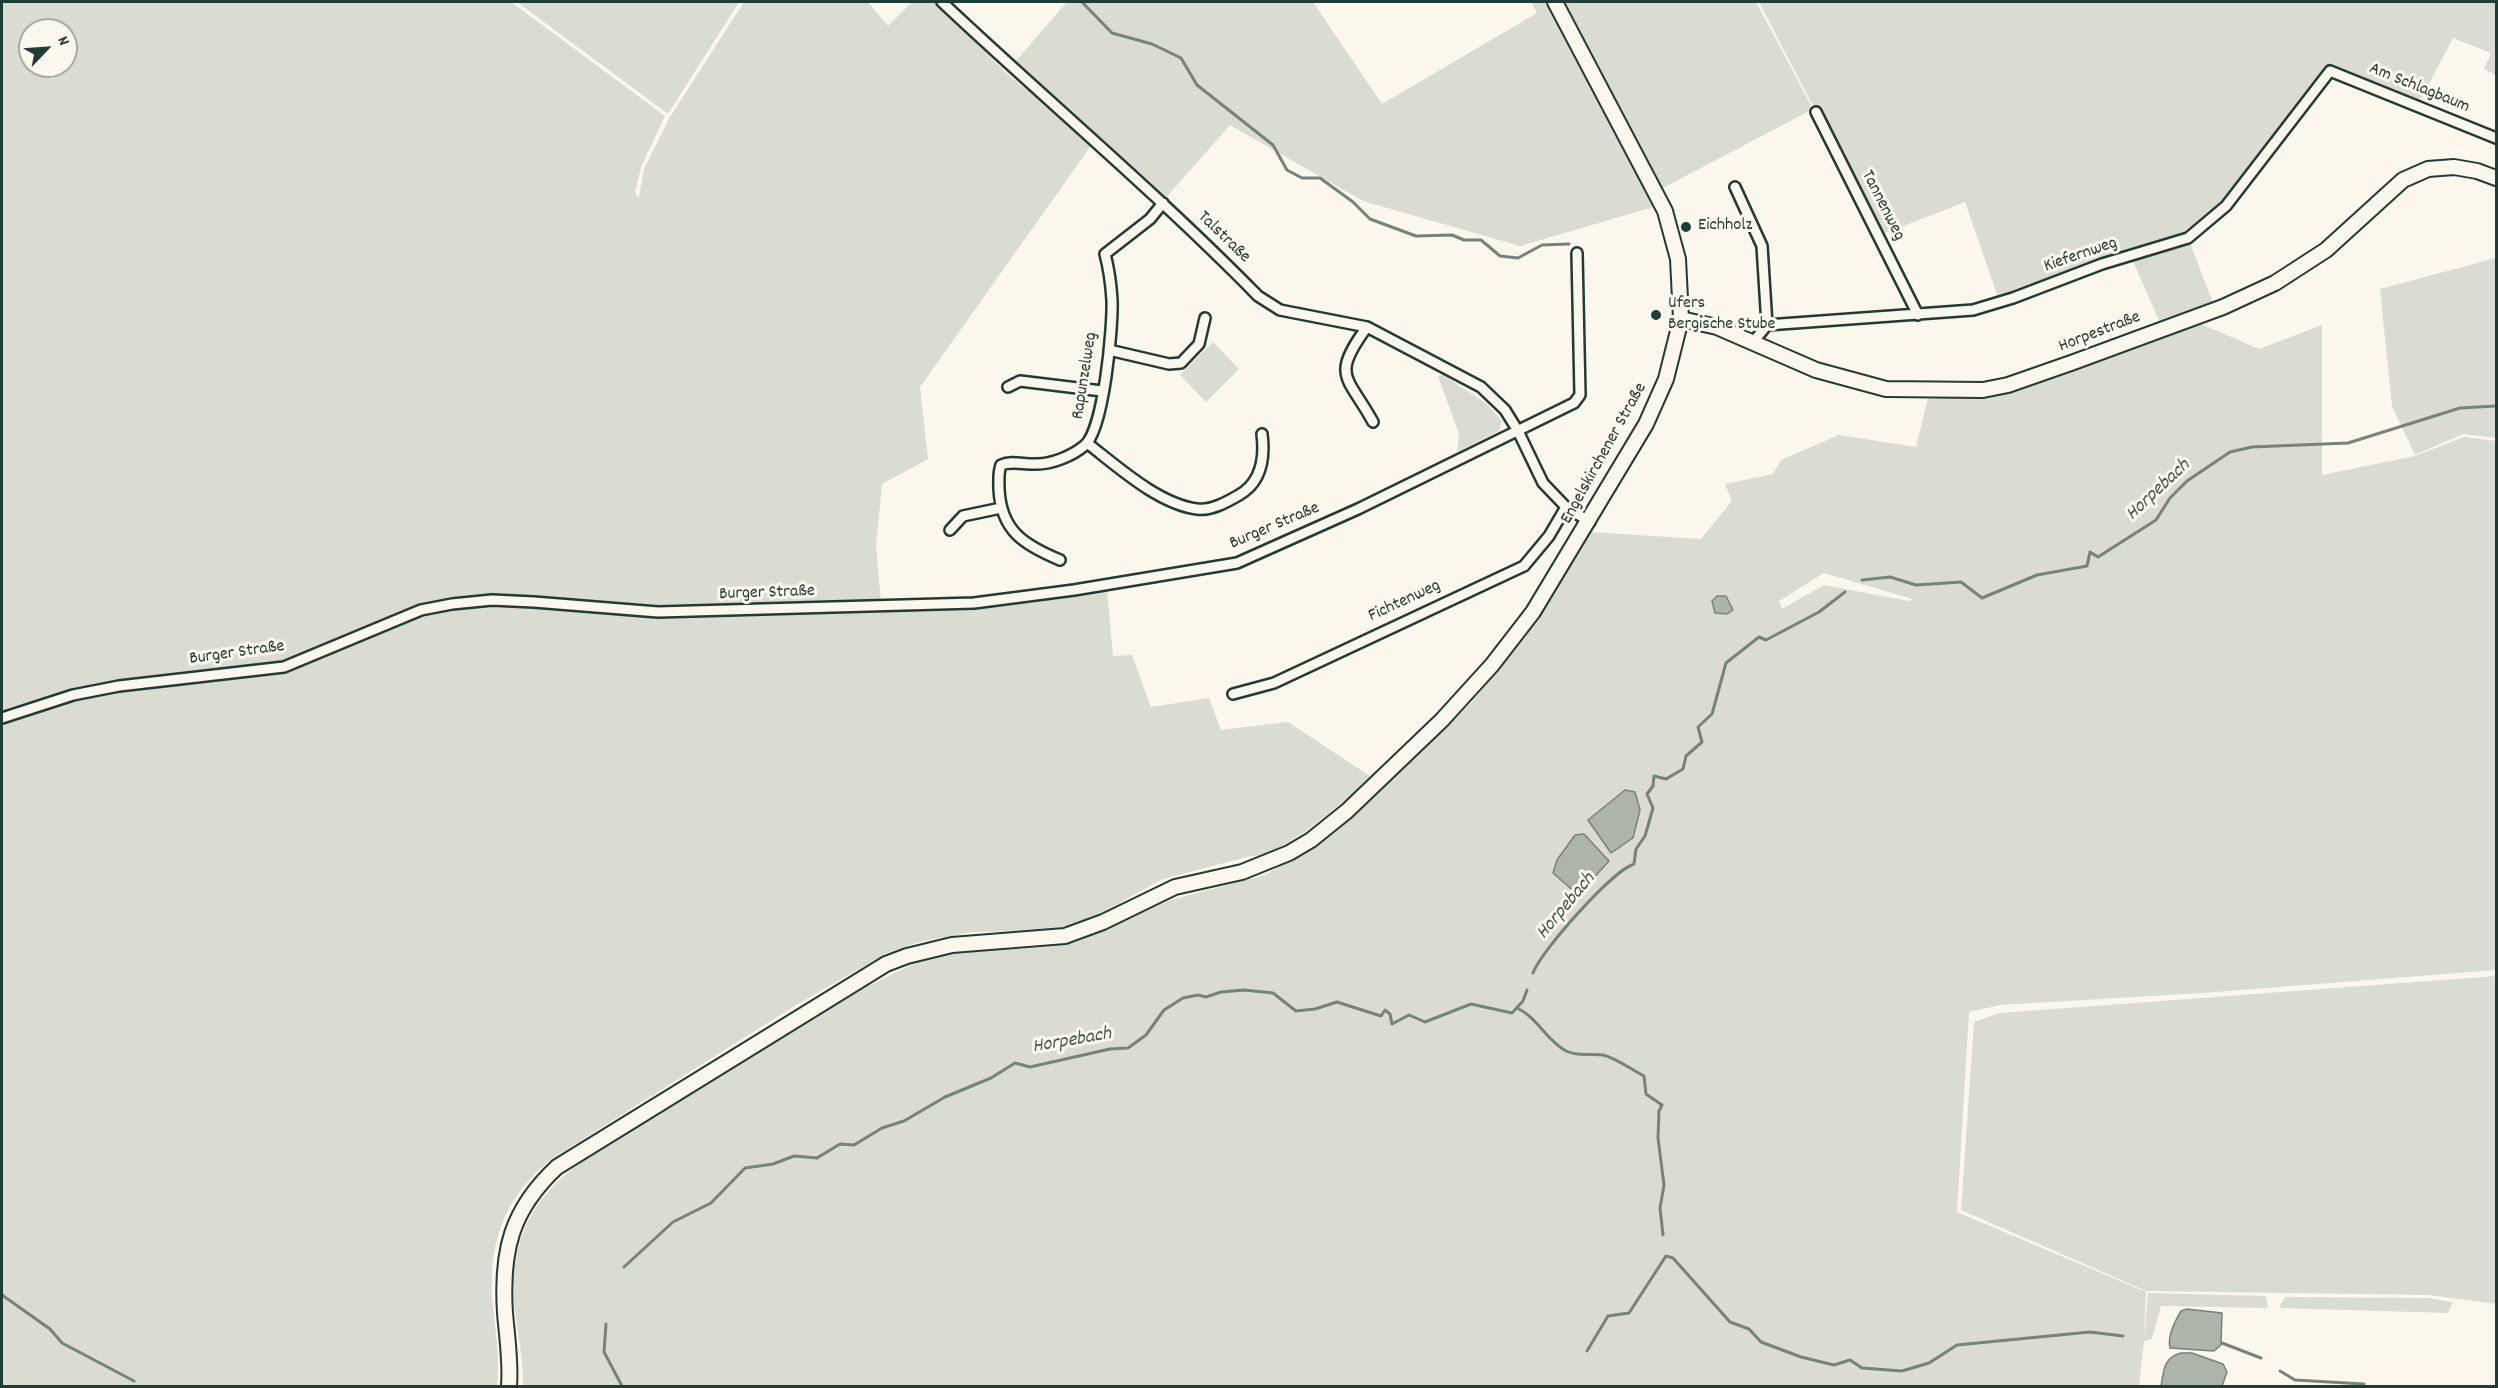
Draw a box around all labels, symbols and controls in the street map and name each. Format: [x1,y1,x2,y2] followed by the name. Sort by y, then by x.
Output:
[18,18,78,78] north arrow
[51,33,75,49] text: N
[2365,59,2473,119] street label: Am Schlagbaum
[1855,167,1909,245] street label: Tannenweg
[1192,207,1254,269] street label: Talstraße
[1698,216,1752,238] place label: Eichholz
[1679,220,1693,234] marker: Eichholz
[2041,233,2121,279] street label: Kiefernweg
[1668,294,1775,336] place label: Ufers Bergische Stube
[1649,308,1663,322] marker: Ufers Bergische Stube
[2056,308,2144,358] street label: Horpestraße
[1068,331,1104,421] street label: Rapunzelweg
[1557,380,1653,528] street label: Engelskirchener Straße
[2122,455,2196,527] water label: Horpebach
[1227,498,1323,556] street label: Burger Straße
[1366,576,1444,628] street label: Fichtenweg
[719,582,815,606] street label: Burger Straße
[188,637,286,671] street label: Burger Straße
[1532,869,1602,945] water label: Horpebach
[1031,1023,1113,1061] water label: Horpebach

